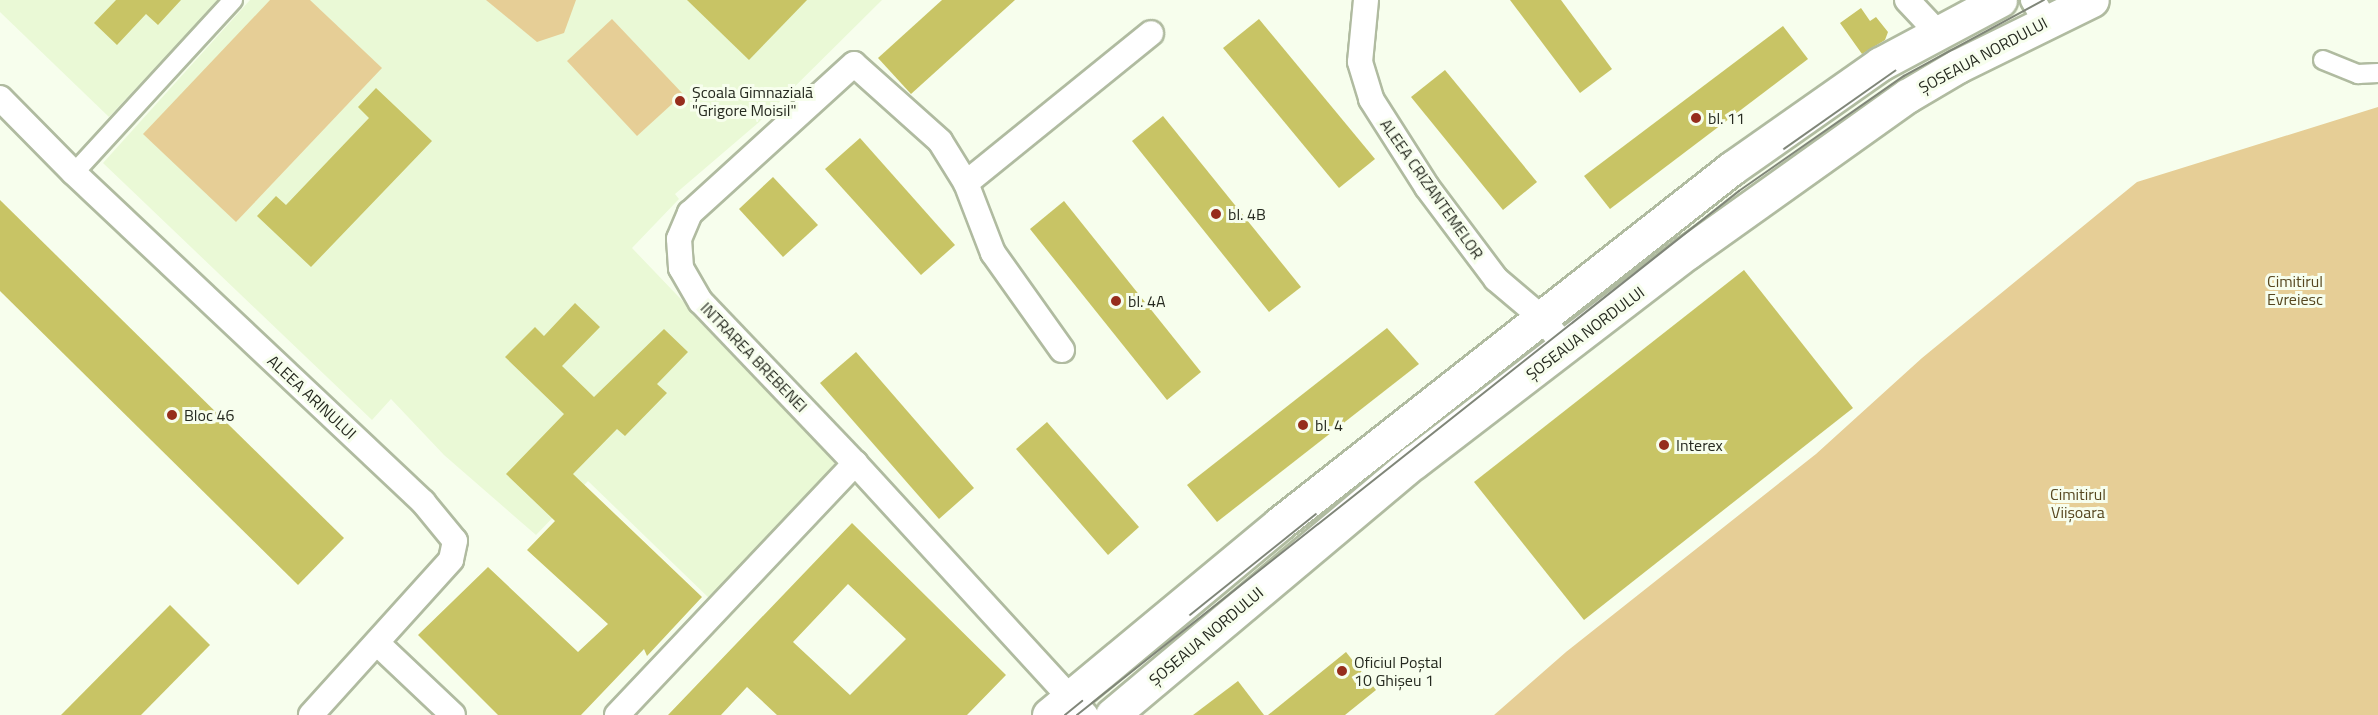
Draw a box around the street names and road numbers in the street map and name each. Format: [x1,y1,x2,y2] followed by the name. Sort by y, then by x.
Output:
[1915,13,2051,97] street label: ȘOSEAUA NORDULUI
[1376,115,1488,263] street label: ALEEA CRIZANTEMELOR
[1522,282,1648,384] street label: ȘOSEAUA NORDULUI
[697,298,811,416] street label: INTRAREA BREBENEI
[264,351,360,443] street label: ALEEA ARINULUI
[1145,583,1267,689] street label: ȘOSEAUA NORDULUI

